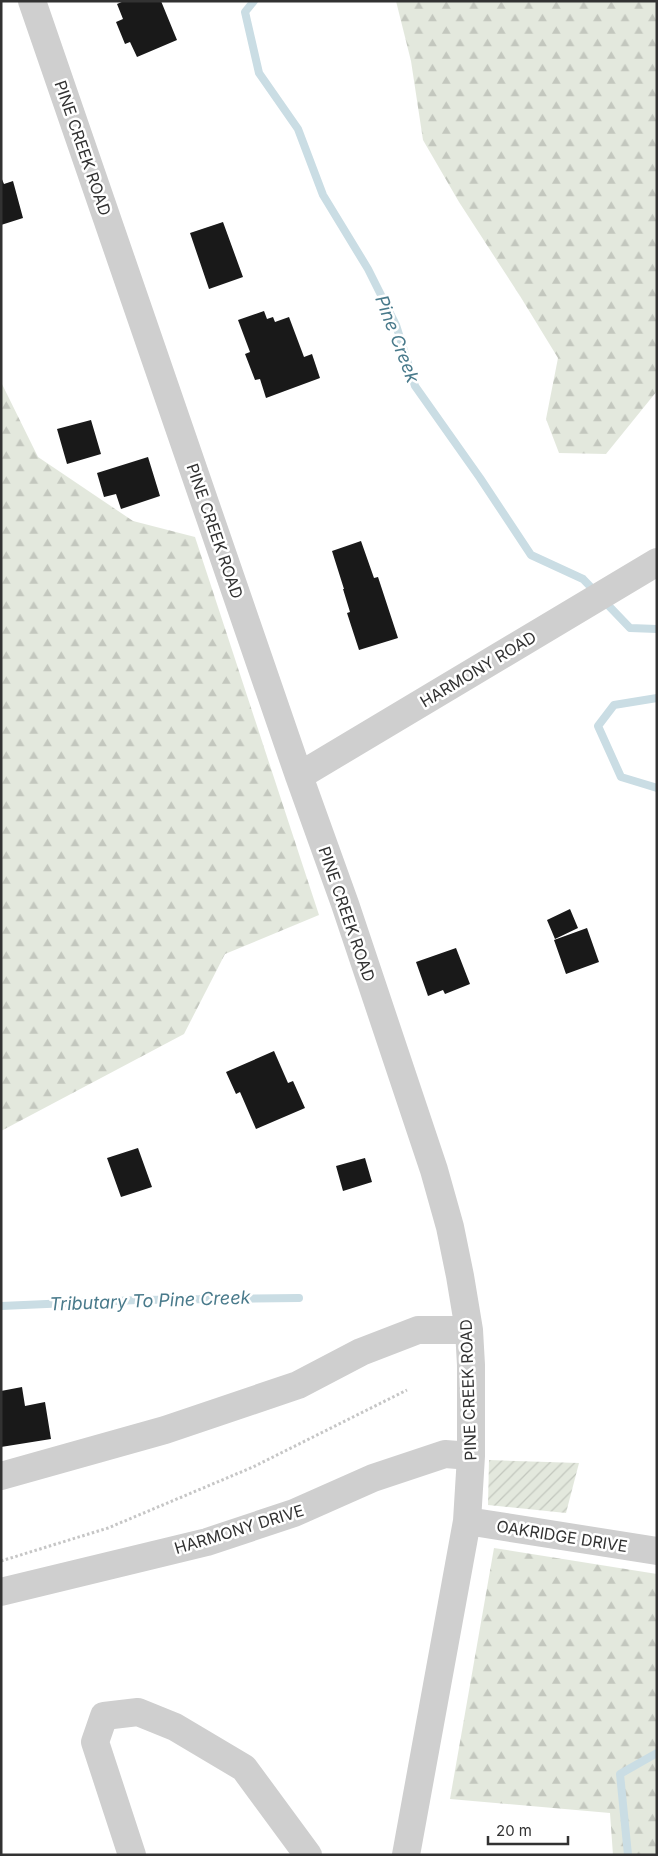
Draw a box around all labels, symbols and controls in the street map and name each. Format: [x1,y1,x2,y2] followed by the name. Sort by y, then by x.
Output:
[50,78,116,218] street label: PINE CREEK ROAD
[371,292,424,387] water label: Pine Creek
[182,461,248,601] street label: PINE CREEK ROAD
[416,626,540,712] street label: HARMONY ROAD
[314,844,380,984] street label: PINE CREEK ROAD
[49,1286,252,1315] water label: Tributary To Pine Creek
[456,1319,480,1461] street label: PINE CREEK ROAD
[172,1500,306,1558] street label: HARMONY DRIVE
[495,1516,629,1556] street label: OAKRIDGE DRIVE
[488,1814,568,1846] scale bar
[496,1821,532,1840] text: 20 m

